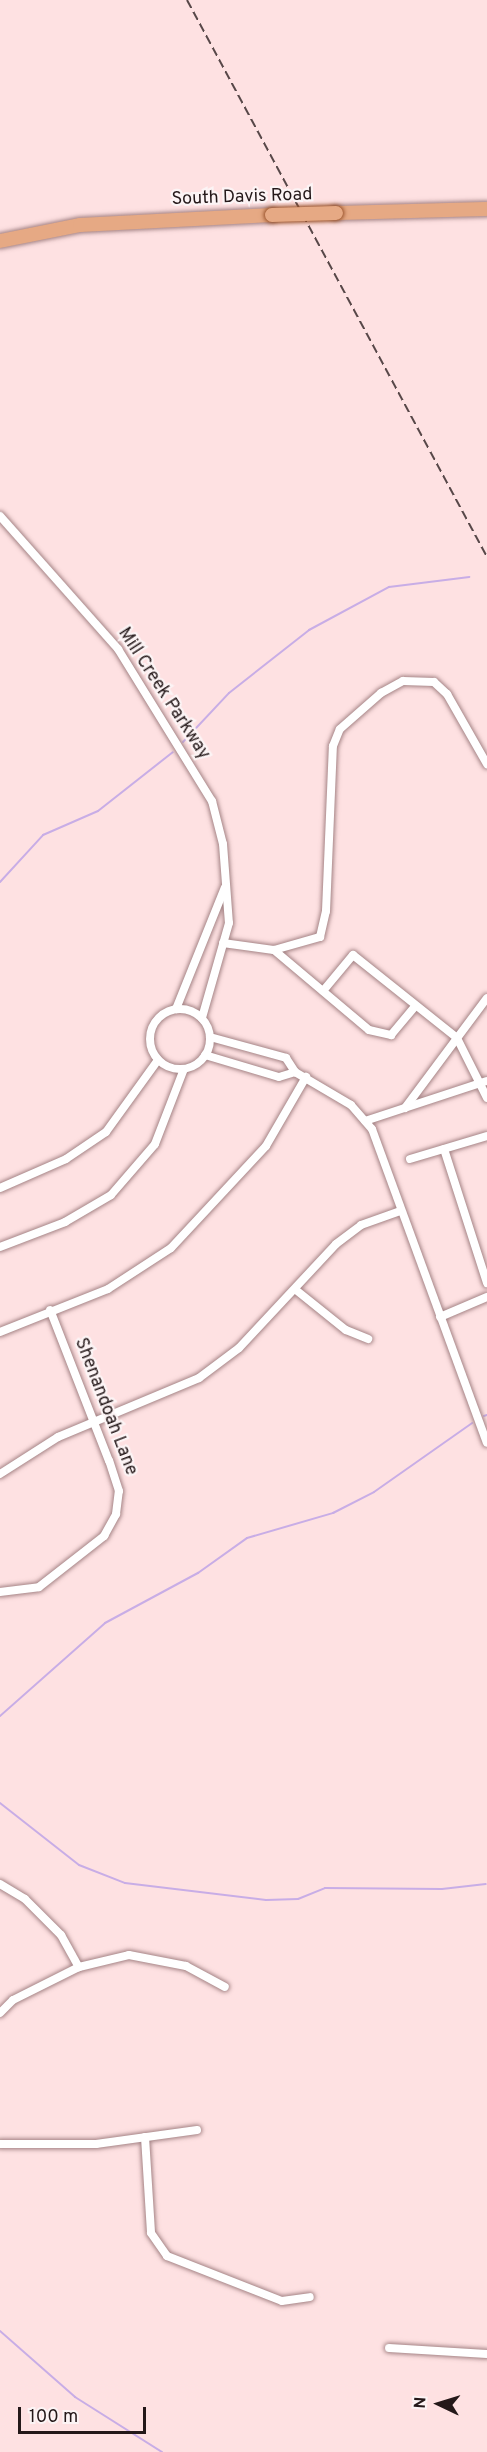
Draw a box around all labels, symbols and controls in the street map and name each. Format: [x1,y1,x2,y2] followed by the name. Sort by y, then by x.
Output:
[171,185,313,211] street label: South Davis Road
[112,624,214,764] street label: Mill Creek Parkway
[69,1335,141,1479] street label: Shenandoah Lane
[409,2374,469,2434] north arrow
[21,2395,148,2433] scale bar
[411,2396,431,2409] text: N
[29,2406,78,2429] text: 100 m

